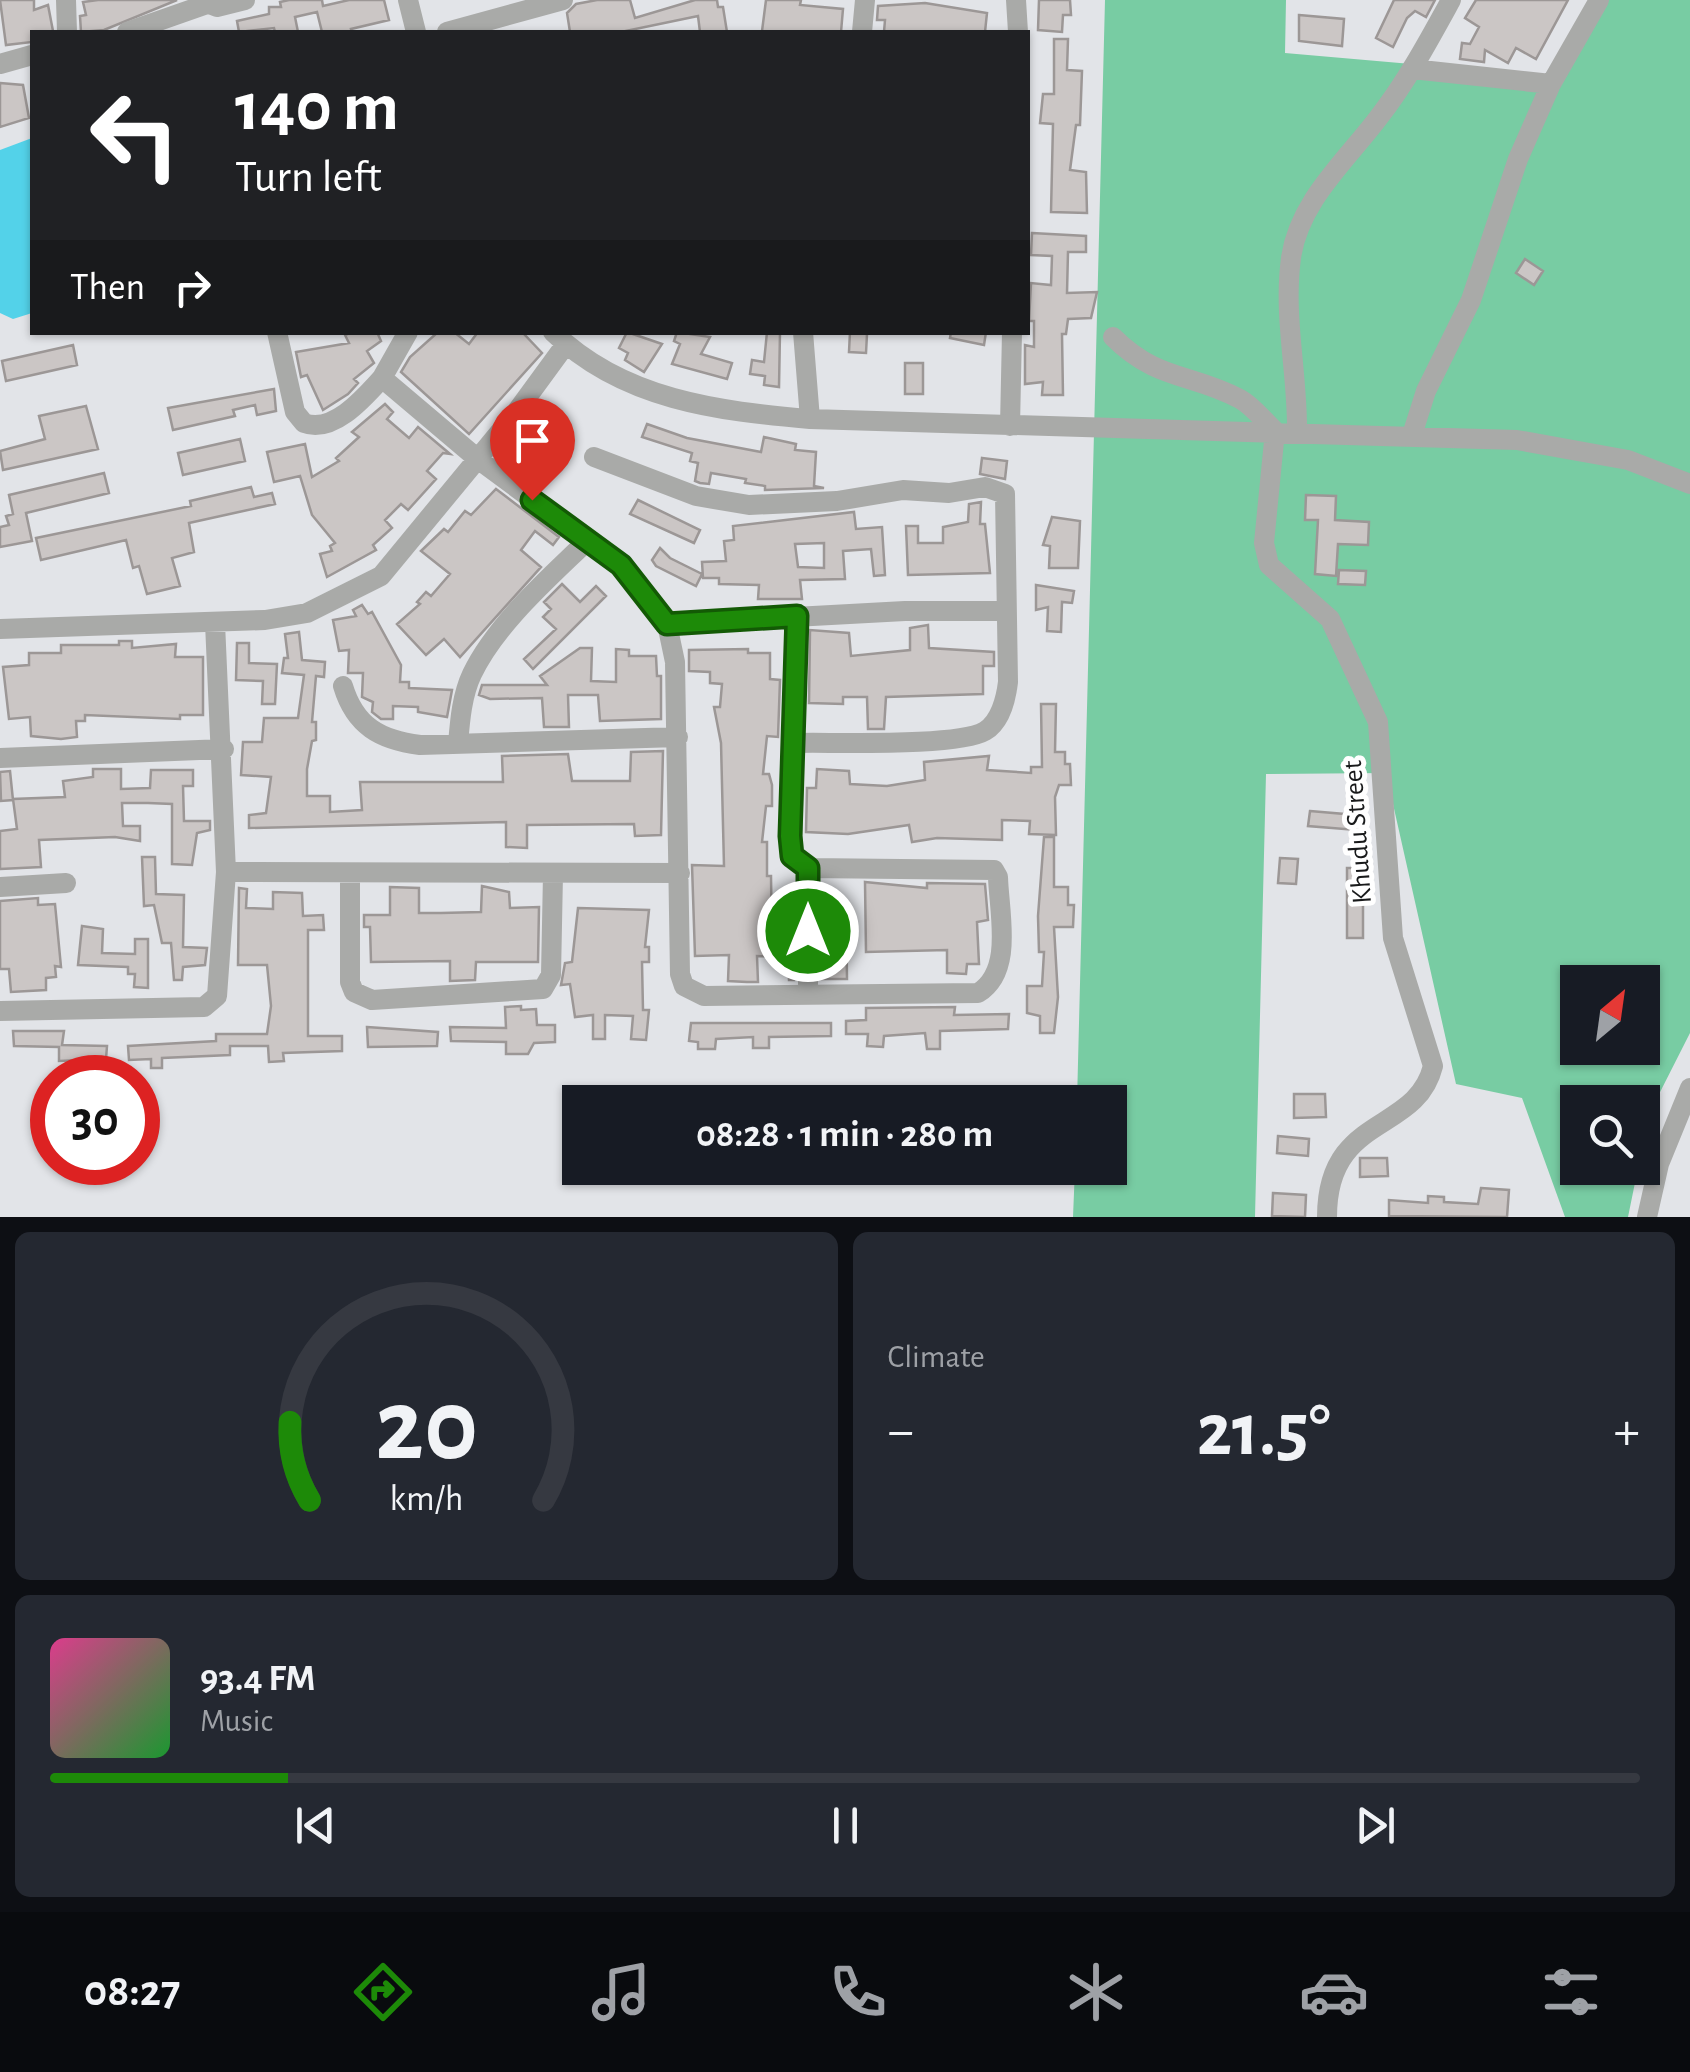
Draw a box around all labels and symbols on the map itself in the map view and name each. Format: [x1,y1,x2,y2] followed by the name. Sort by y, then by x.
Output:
[490,398,575,501] pin
[1339,759,1377,905] street label: Khudu Street
[756,879,860,983] position arrow
[1560,965,1660,1065] north arrow
[30,1055,160,1185] speed limit sign: 30

